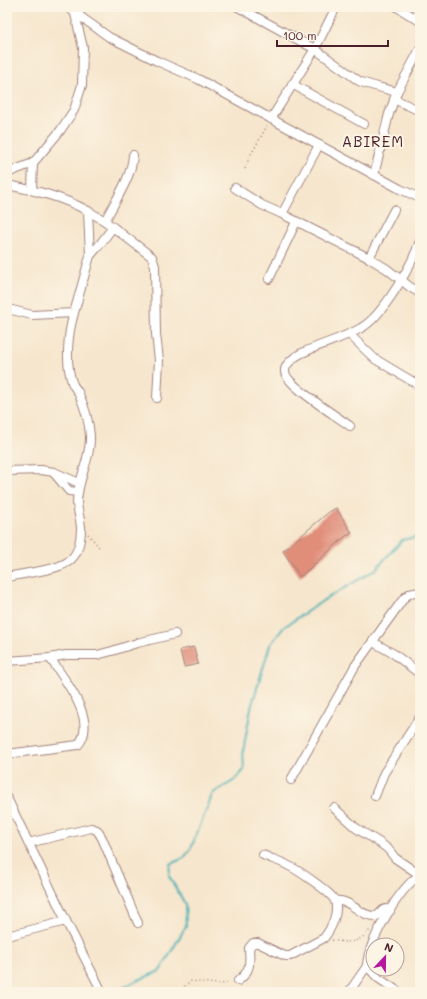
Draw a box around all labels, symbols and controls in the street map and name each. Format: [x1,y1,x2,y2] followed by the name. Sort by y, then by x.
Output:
[277,22,388,48] scale bar
[283,27,317,43] text: 100 m
[342,131,404,151] district label: ABIREM
[365,937,405,977] north arrow
[382,939,396,956] text: N

